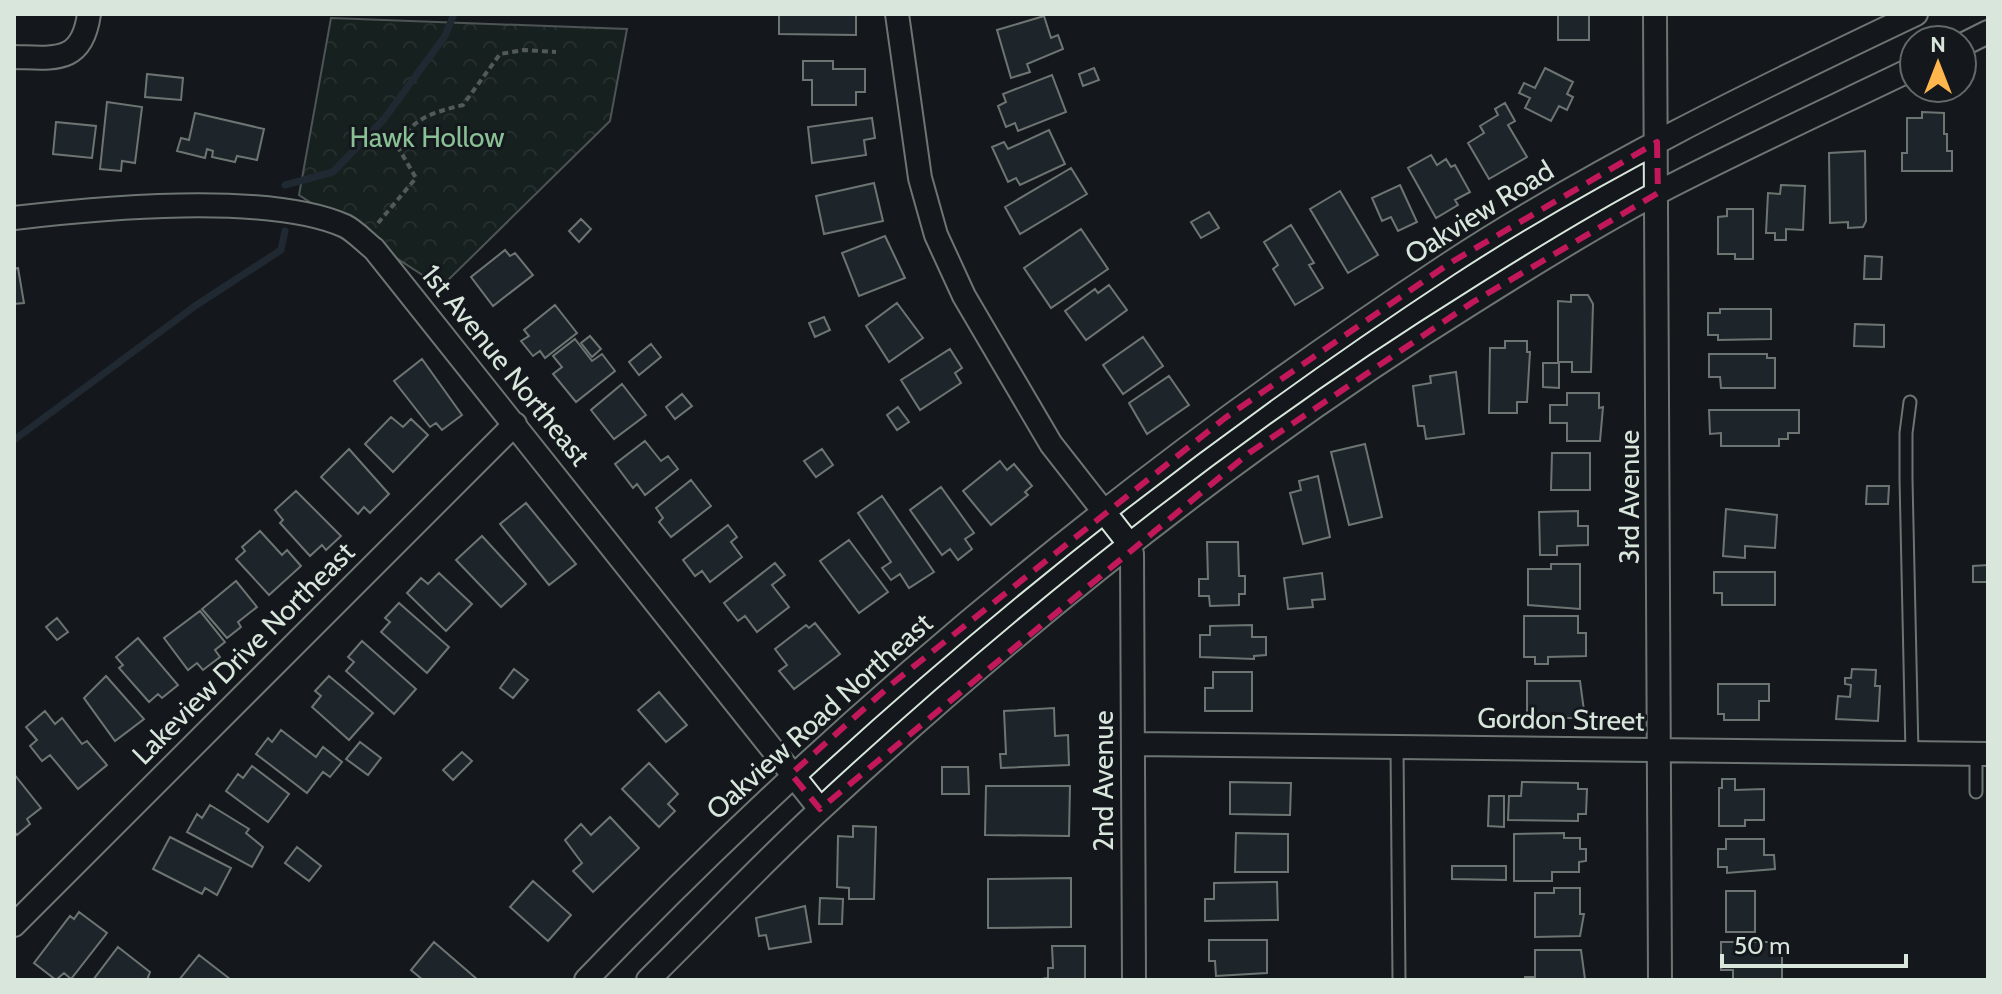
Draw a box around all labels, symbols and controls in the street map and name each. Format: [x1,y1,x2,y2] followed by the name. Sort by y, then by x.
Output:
[1898,24,1978,104] north arrow
[1930,31,1946,58] text: N
[349,120,505,154] park label: Hawk Hollow
[1398,153,1560,271] street label: Oakview Road
[415,258,597,472] street label: 1st Avenue Northeast
[1612,430,1646,564] street label: 3rd Avenue
[125,535,361,771] street label: Lakeview Drive Northeast
[699,606,939,826] street label: Oakview Road Northeast
[1477,701,1645,737] street label: Gordon Street
[1086,711,1120,851] street label: 2nd Avenue
[1722,918,1906,968] scale bar
[1734,931,1790,960] text: 50 m

